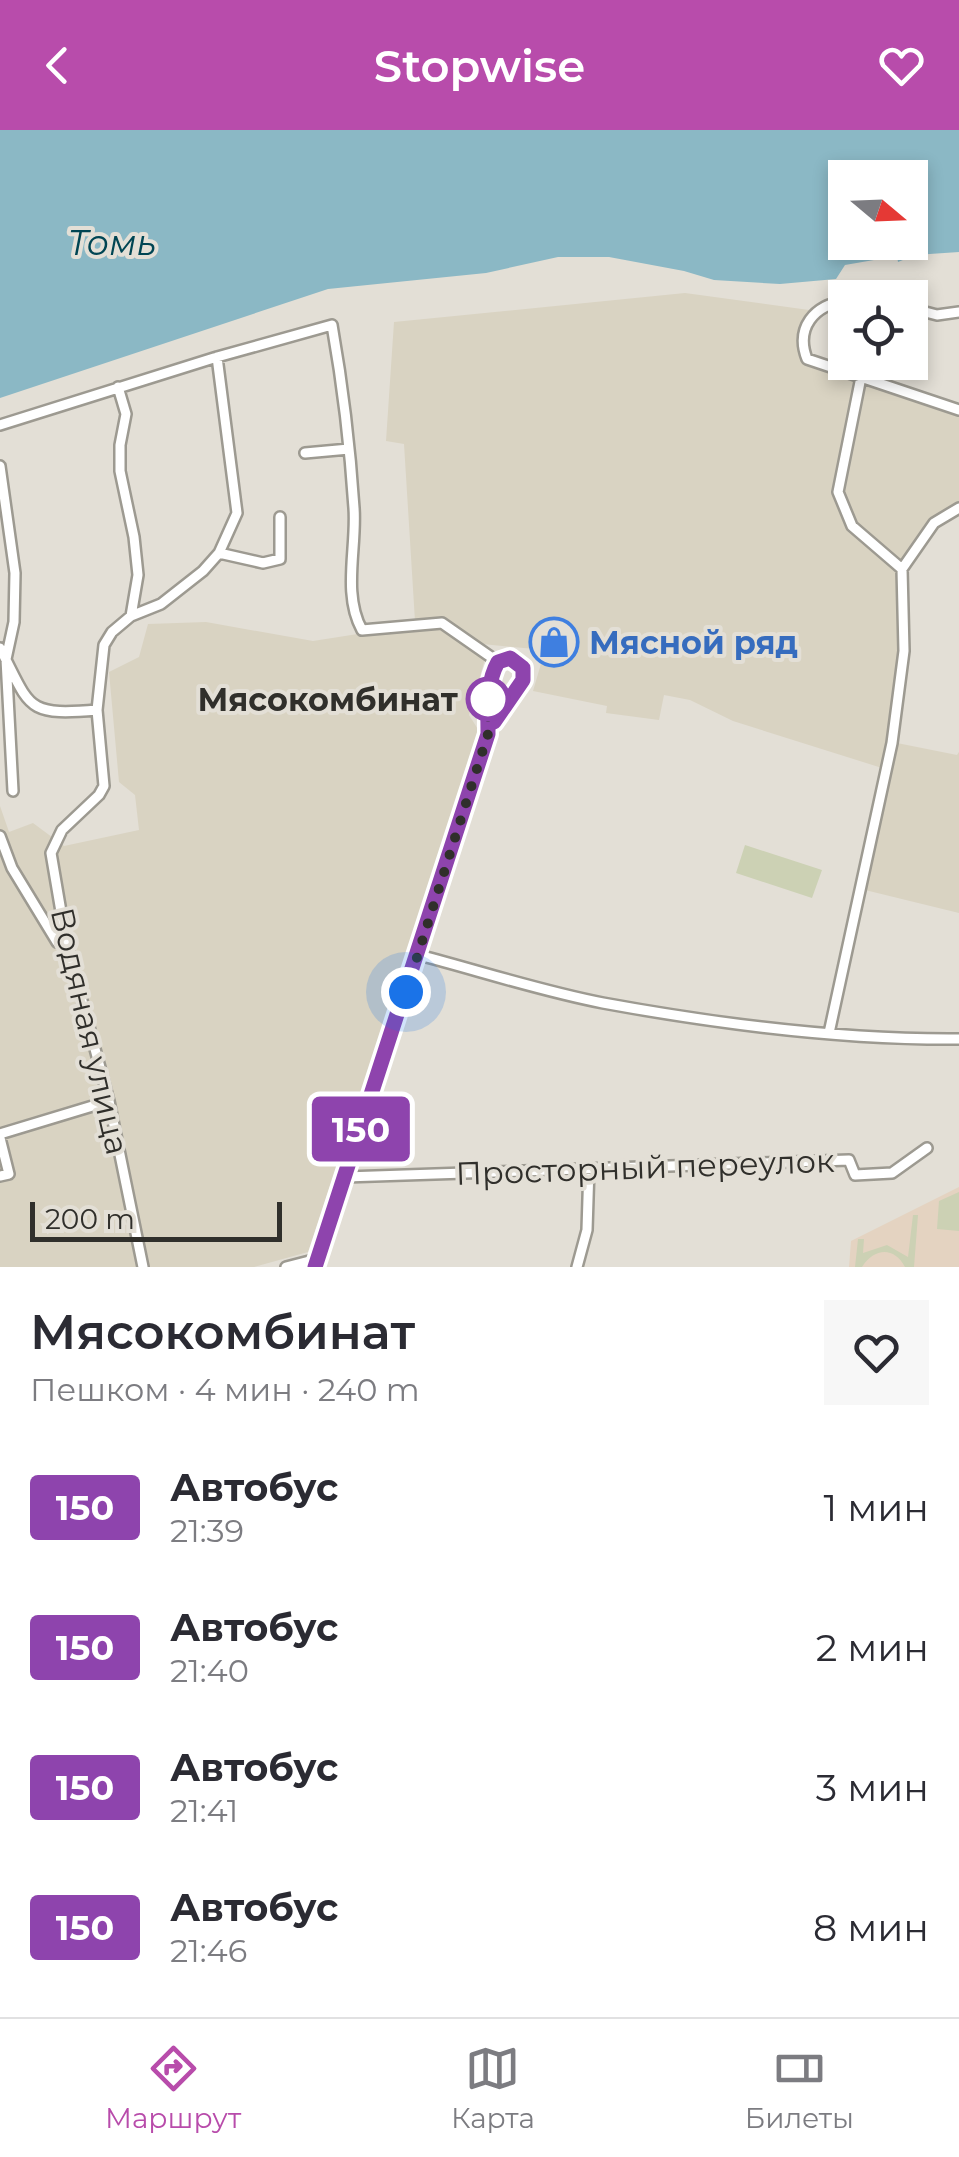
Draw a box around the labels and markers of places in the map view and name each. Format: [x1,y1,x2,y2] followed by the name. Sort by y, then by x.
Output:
[528,616,580,668] shop icon: Мясной ряд
[589,623,798,662] place label: Мясной ряд
[467,678,509,720] marker: Мясокомбинат
[197,680,458,719] place label: Мясокомбинат

